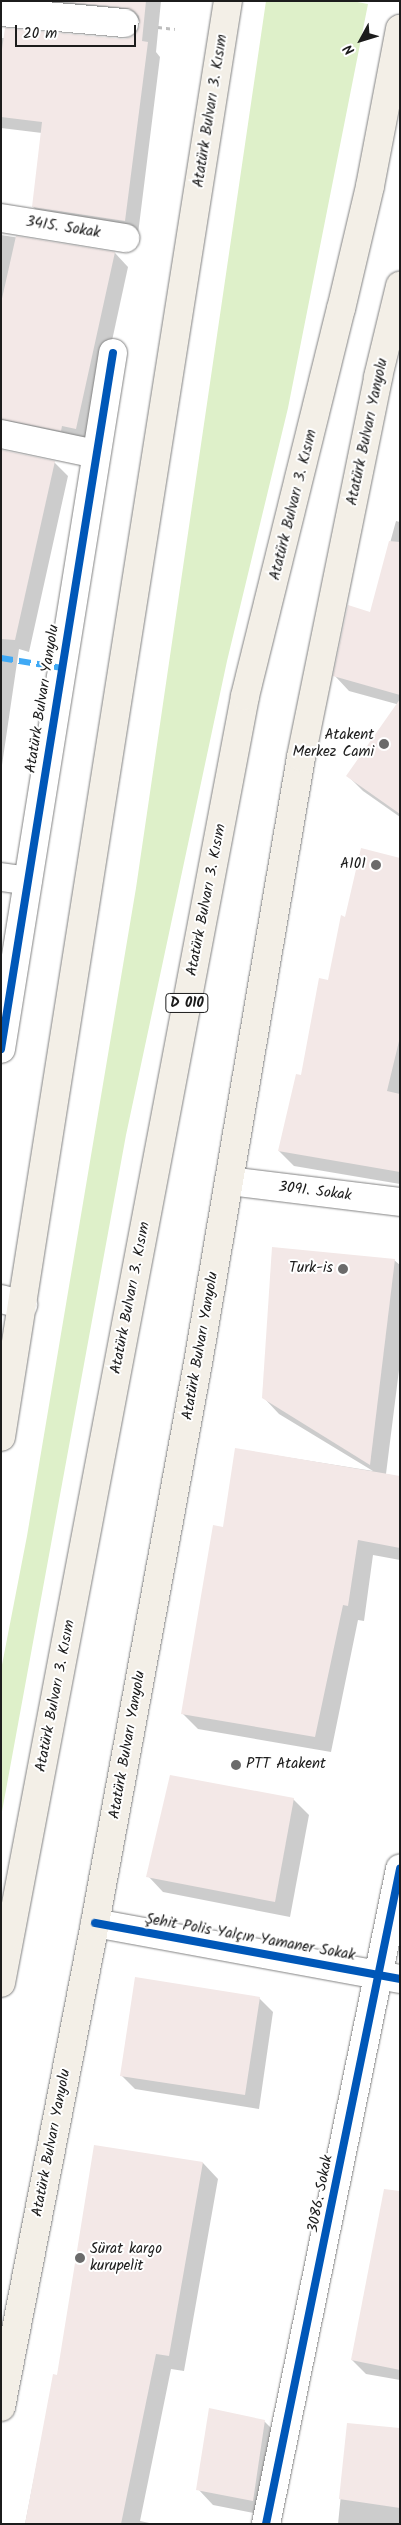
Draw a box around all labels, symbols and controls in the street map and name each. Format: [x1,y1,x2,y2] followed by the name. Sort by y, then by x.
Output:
[18,15,139,47] scale bar
[336,15,386,65] north arrow
[23,22,57,46] text: 20 m
[190,33,232,189] street label: Atatürk Bulvarı 3. Kısım
[338,39,361,60] text: N
[25,213,101,243] street label: 3415. Sokak
[344,357,392,507] street label: Atatürk Bulvarı Yanyolu
[267,428,321,582] street label: Atatürk Bulvarı 3. Kısım
[22,624,64,774] street label: Atatürk Bulvarı Yanyolu
[293,726,374,761] place label: Atakent Merkez Cami
[378,738,390,750] marker: Atakent Merkez Cami
[183,822,231,978] street label: Atatürk Bulvarı 3. Kısım
[340,856,366,874] place label: A101
[370,859,382,871] marker: A101
[164,991,210,1014] road number: D 010
[277,1179,353,1205] street label: 3091. Sokak
[107,1220,155,1376] street label: Atatürk Bulvarı 3. Kısım
[289,1260,333,1278] place label: Turk-is
[337,1263,349,1275] marker: Turk-is
[179,1271,223,1421] street label: Atatürk Bulvarı Yanyolu
[32,1618,80,1774] street label: Atatürk Bulvarı 3. Kısım
[106,1670,150,1820] street label: Atatürk Bulvarı Yanyolu
[246,1756,326,1774] place label: PTT Atakent
[230,1759,242,1771] marker: PTT Atakent
[144,1911,356,1965] street label: Şehit Polis Yalçın Yamaner Sokak
[29,2068,75,2218] street label: Atatürk Bulvarı Yanyolu
[305,2154,337,2234] street label: 3086. Sokak
[90,2240,162,2275] place label: Sürat kargo kurupelit
[74,2252,86,2264] marker: Sürat kargo kurupelit

